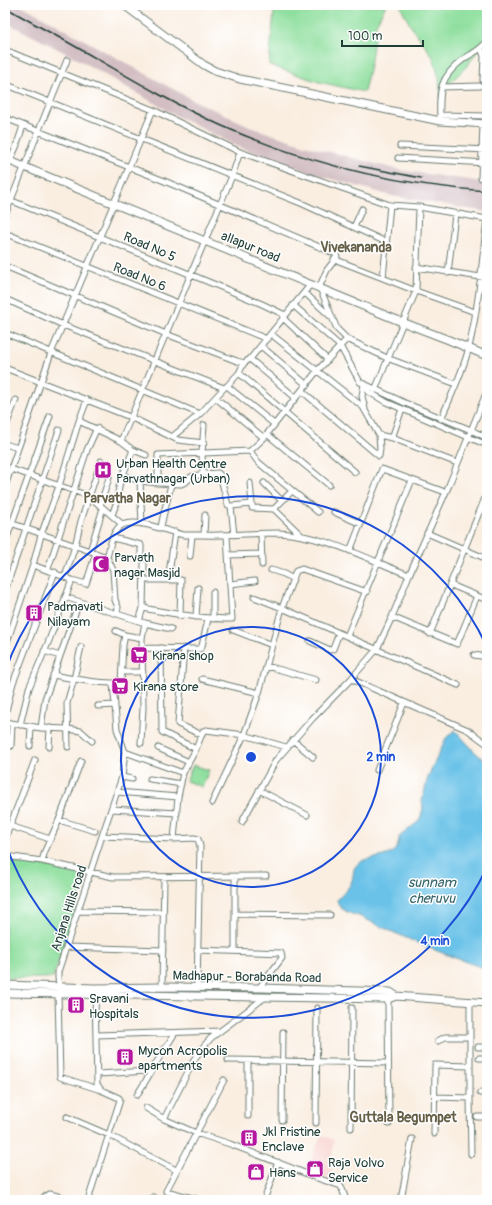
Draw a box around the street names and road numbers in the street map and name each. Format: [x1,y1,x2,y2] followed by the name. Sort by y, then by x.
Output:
[219,228,282,266] street label: allapur road
[121,229,178,265] street label: Road No 5
[111,259,169,295] street label: Road No 6
[47,863,90,953] street label: Anjana Hills road
[172,968,322,986] street label: Madhapur - Borabanda Road

